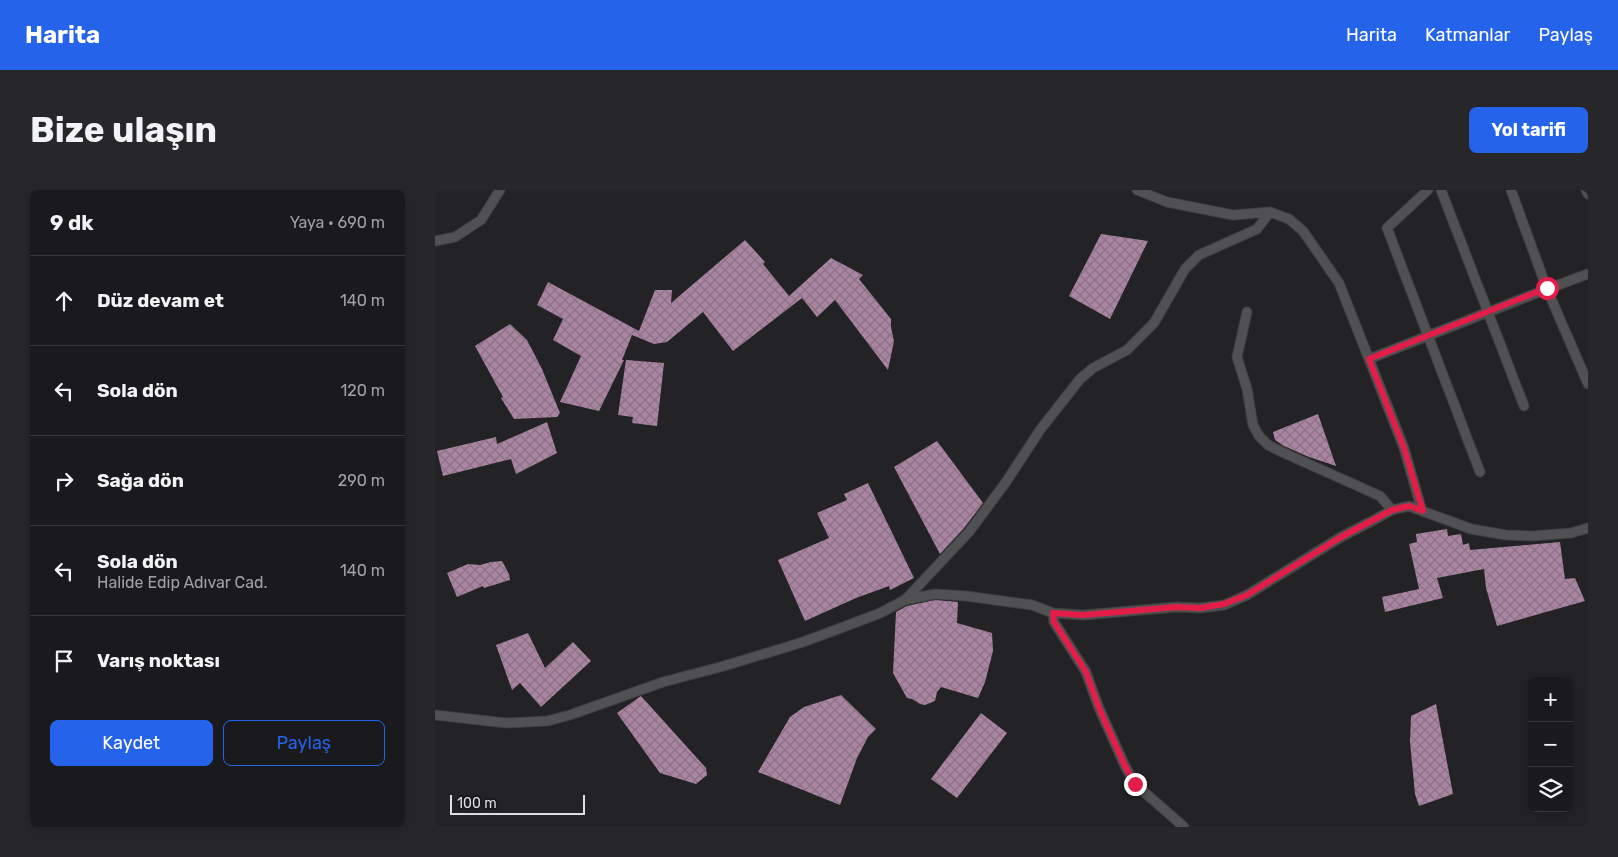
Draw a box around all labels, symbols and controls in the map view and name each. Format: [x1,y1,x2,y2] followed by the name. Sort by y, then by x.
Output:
[25,21,100,49] text: Harita
[1346,24,1397,46] text: Harita
[1425,24,1510,46] text: Katmanlar
[1538,24,1593,46] text: Paylaş
[1469,107,1588,153] button: Yol tarifi
[30,109,217,151] text: Bize ulaşın
[50,210,93,235] text: 9 dk
[290,213,385,232] text: Yaya · 690 m
[1536,277,1559,300] route start
[50,287,78,315] icon: ahead
[97,289,224,312] text: Düz devam et
[340,291,385,310] text: 140 m
[50,377,78,405] icon: left
[97,379,178,402] text: Sola dön
[340,381,385,400] text: 120 m
[50,467,78,495] icon: right
[97,469,184,492] text: Sağa dön
[338,471,385,490] text: 290 m
[97,550,178,573] text: Sola dön
[50,557,78,585] icon: left
[340,561,385,580] text: 140 m
[97,573,268,592] text: Halide Edip Adıvar Cad.
[50,647,78,675] icon: arrive
[97,649,220,672] text: Varış noktası
[1528,677,1573,812] map controls
[1528,677,1573,722] button: +
[50,720,213,766] button: Kaydet
[223,720,385,766] button: Paylaş
[1528,722,1573,767] button: −
[1528,767,1573,812] button: layers
[1124,773,1147,796] route end
[450,792,585,815] scale bar
[457,795,497,812] text: 100 m

